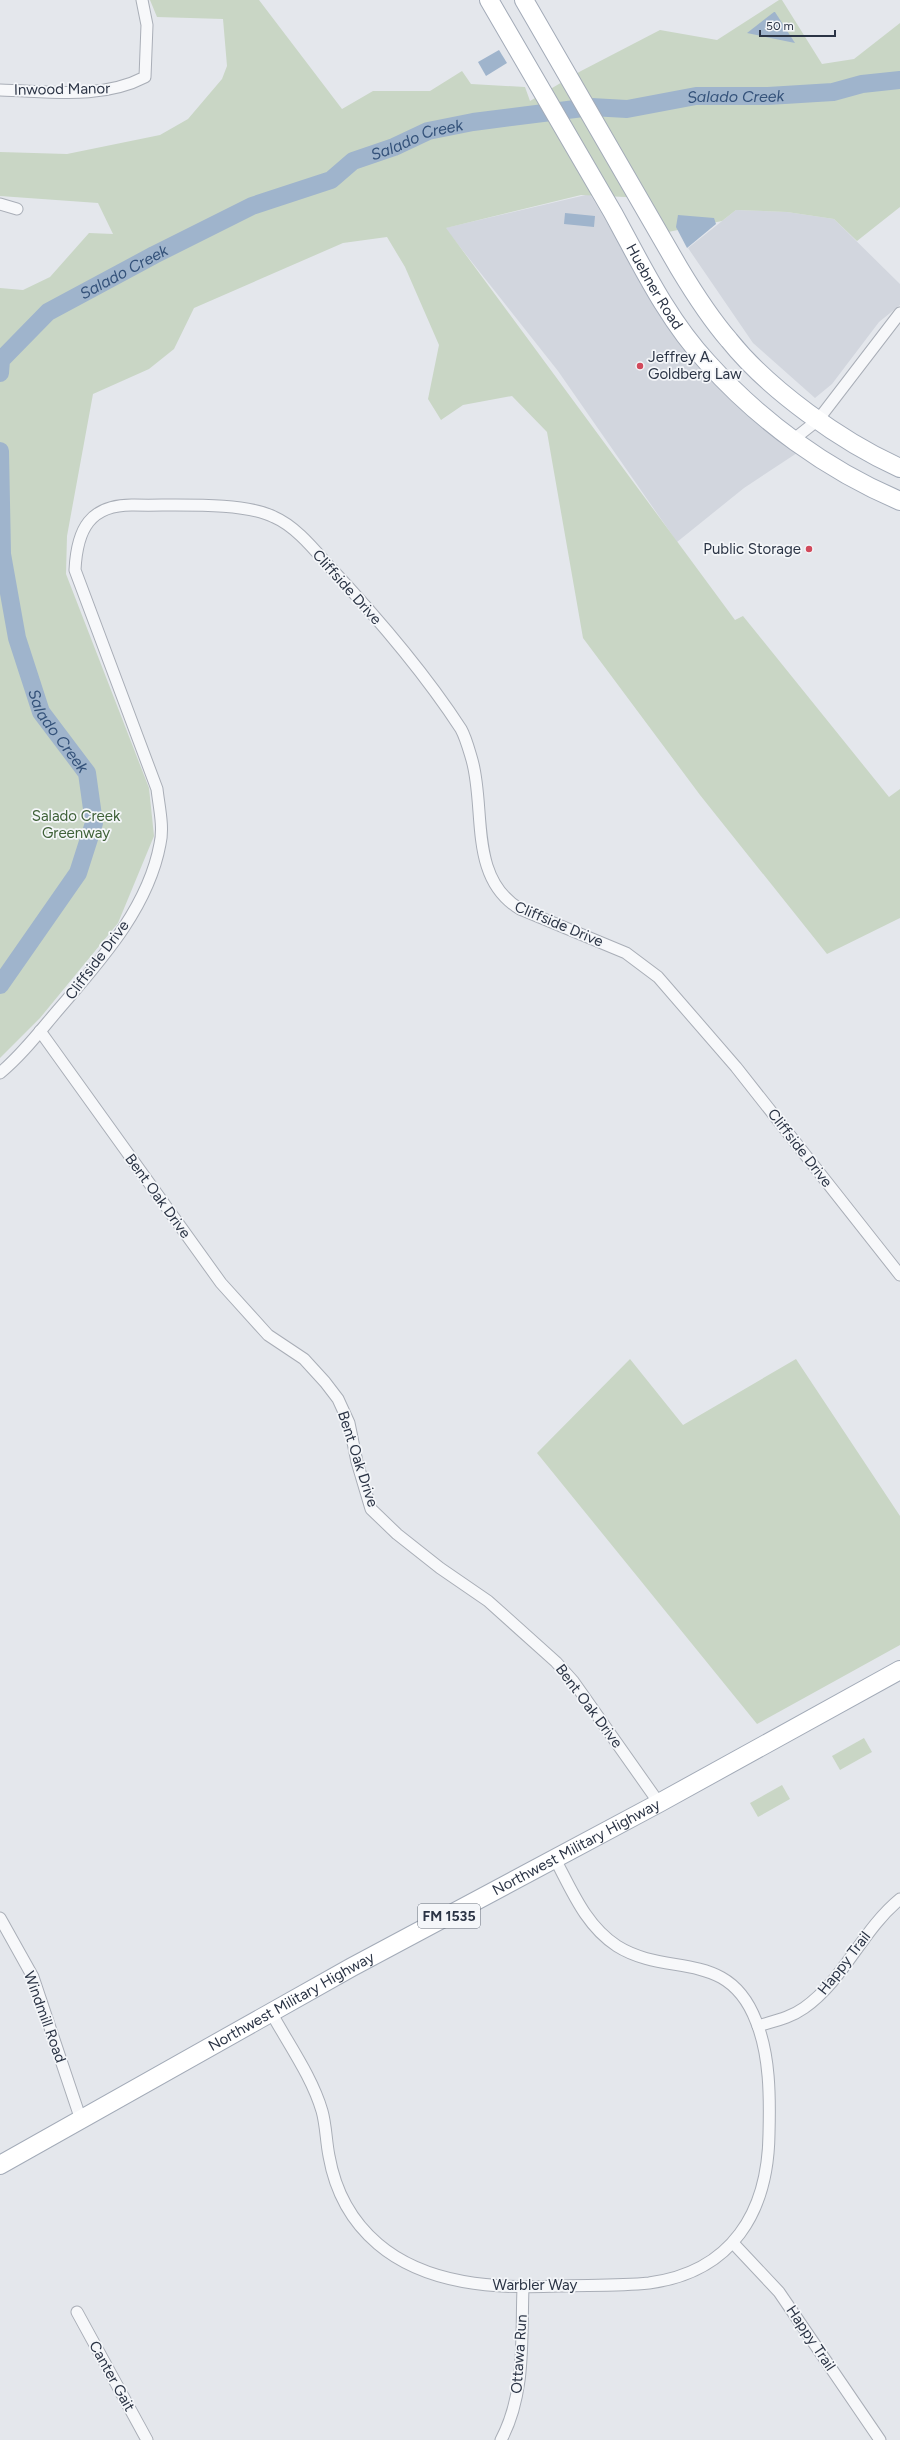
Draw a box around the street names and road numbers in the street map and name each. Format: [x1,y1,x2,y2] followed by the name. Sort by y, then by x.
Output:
[14,79,110,99] street label: Inwood Manor
[622,241,687,333] street label: Huebner Road
[309,546,385,628] street label: Cliffside Drive
[512,897,606,951] street label: Cliffside Drive
[61,917,133,1003] street label: Cliffside Drive
[764,1105,836,1191] street label: Cliffside Drive
[121,1150,195,1242] street label: Bent Oak Drive
[334,1409,382,1509] street label: Bent Oak Drive
[552,1661,626,1751] street label: Bent Oak Drive
[489,1795,663,1899] street label: Northwest Military Highway
[418,1904,480,1928] road number: FM 1535
[814,1928,874,1998] street label: Happy Trail
[205,1948,377,2055] street label: Northwest Military Highway
[20,1969,70,2065] street label: Windmill Road
[493,2276,577,2294] street label: Warbler Way
[783,2302,839,2374] street label: Happy Trail
[507,2314,531,2394] street label: Ottawa Run
[85,2338,139,2415] street label: Canter Gait

